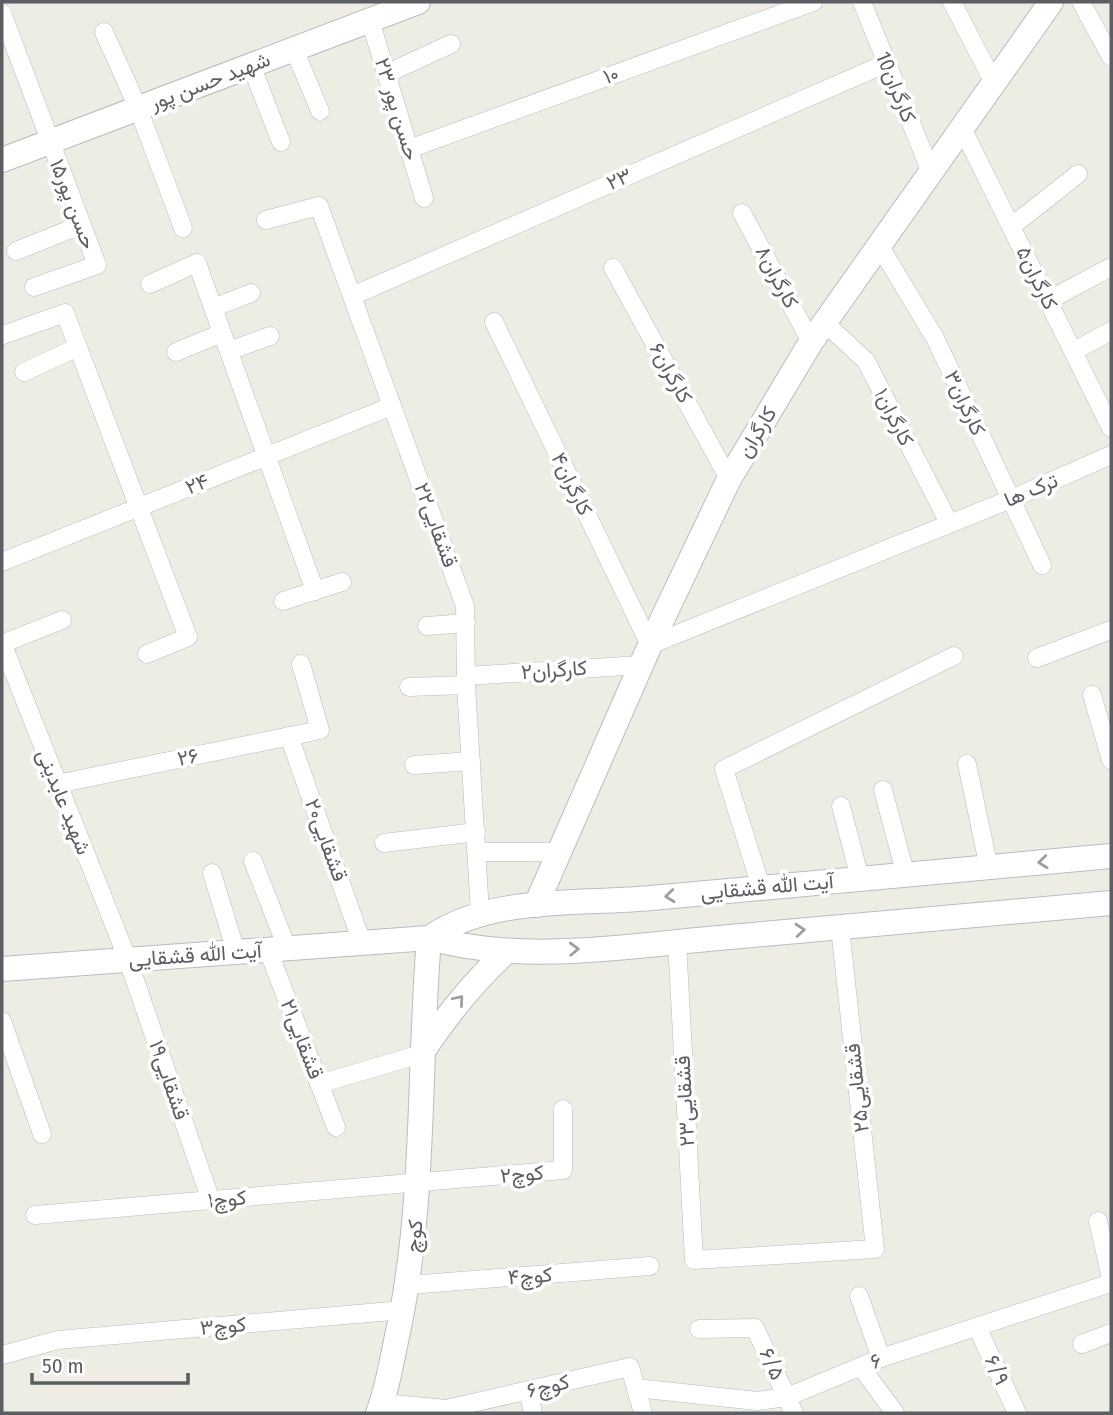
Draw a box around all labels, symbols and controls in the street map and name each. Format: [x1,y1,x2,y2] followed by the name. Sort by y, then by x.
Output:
[145,46,274,117] street label: شهید حسن پور
[870,48,922,126] street label: 10کارگران
[368,55,425,164] street label: ۲۳ حسن پور
[600,60,622,90] street label: ۱۰
[43,155,102,253] street label: حسن پور۱۵
[602,162,636,196] street label: ۲۳
[750,241,804,313] street label: کارگران۸
[1011,242,1063,314] street label: کارگران۵
[644,338,698,408] street label: ۶کارگران
[939,366,991,440] street label: کارگران۳
[869,384,919,450] street label: ۱کارگران
[732,402,782,462] street label: کارگران
[546,448,598,520] street label: کارگران۴
[1000,467,1062,513] street label: ترک ها
[181,468,213,500] street label: ۲۴
[409,479,463,571] street label: ۲۲قشقایی
[520,655,588,685] street label: کارگران۲
[175,742,201,772] street label: ۲۶
[31,745,97,859] street label: شهید عابدینی
[299,795,353,885] street label: ۲۰قشقایی
[1038,855,1049,870] one-way arrow
[699,868,837,906] street label: آیت الله قشقایی
[665,888,676,903] one-way arrow
[795,923,806,938] one-way arrow
[127,937,265,973] street label: آیت الله قشقایی
[569,942,580,957] one-way arrow
[275,995,329,1083] street label: قشقایی۲۱
[451,995,463,1008] one-way arrow
[143,1037,195,1123] street label: ۱۹قشقایی
[839,1042,875,1134] street label: قشقایی۲۵
[670,1055,700,1147] street label: قشقایی۲۳
[499,1159,545,1190] street label: کوچ۲
[207,1184,248,1215] street label: کوچ۱
[399,1218,430,1254] street label: کوچ
[507,1261,553,1292] street label: کوچ۴
[199,1311,247,1342] street label: ۳کوچ
[32,1342,187,1386] scale bar
[754,1344,790,1384] street label: ۶/۵
[867,1347,885,1375] street label: ۶
[979,1351,1015,1389] street label: ۶/۹
[42,1353,84,1379] text: 50 m
[524,1369,572,1404] street label: کوچ۶

